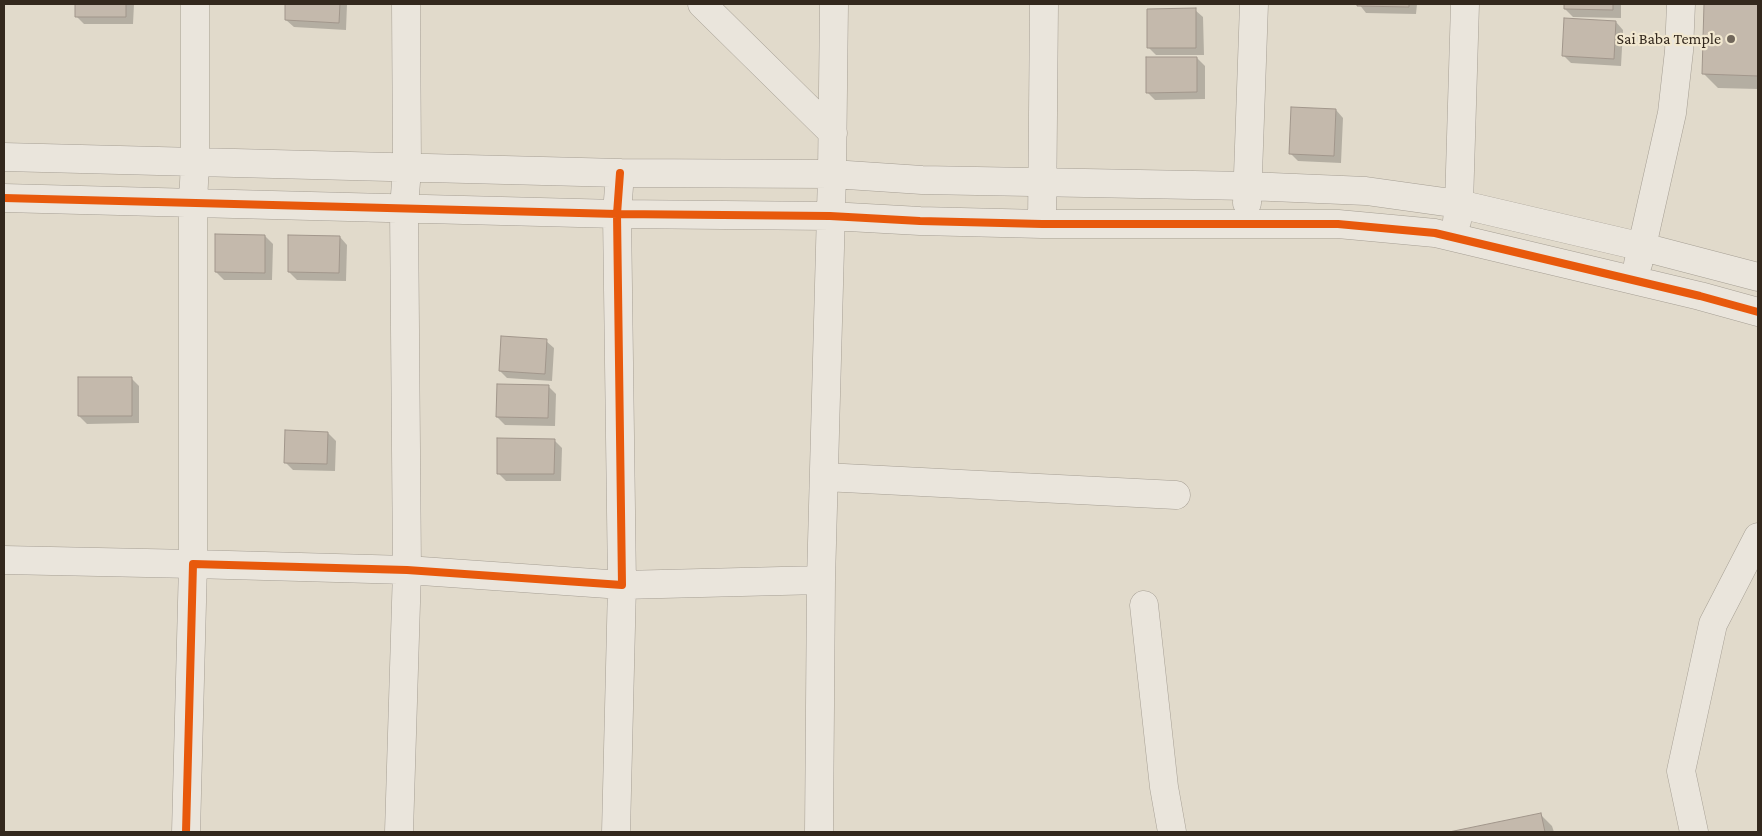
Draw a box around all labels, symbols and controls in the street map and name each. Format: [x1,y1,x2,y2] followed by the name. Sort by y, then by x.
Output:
[1617,29,1721,49] place label: Sai Baba Temple
[1725,33,1737,45] marker: Sai Baba Temple

